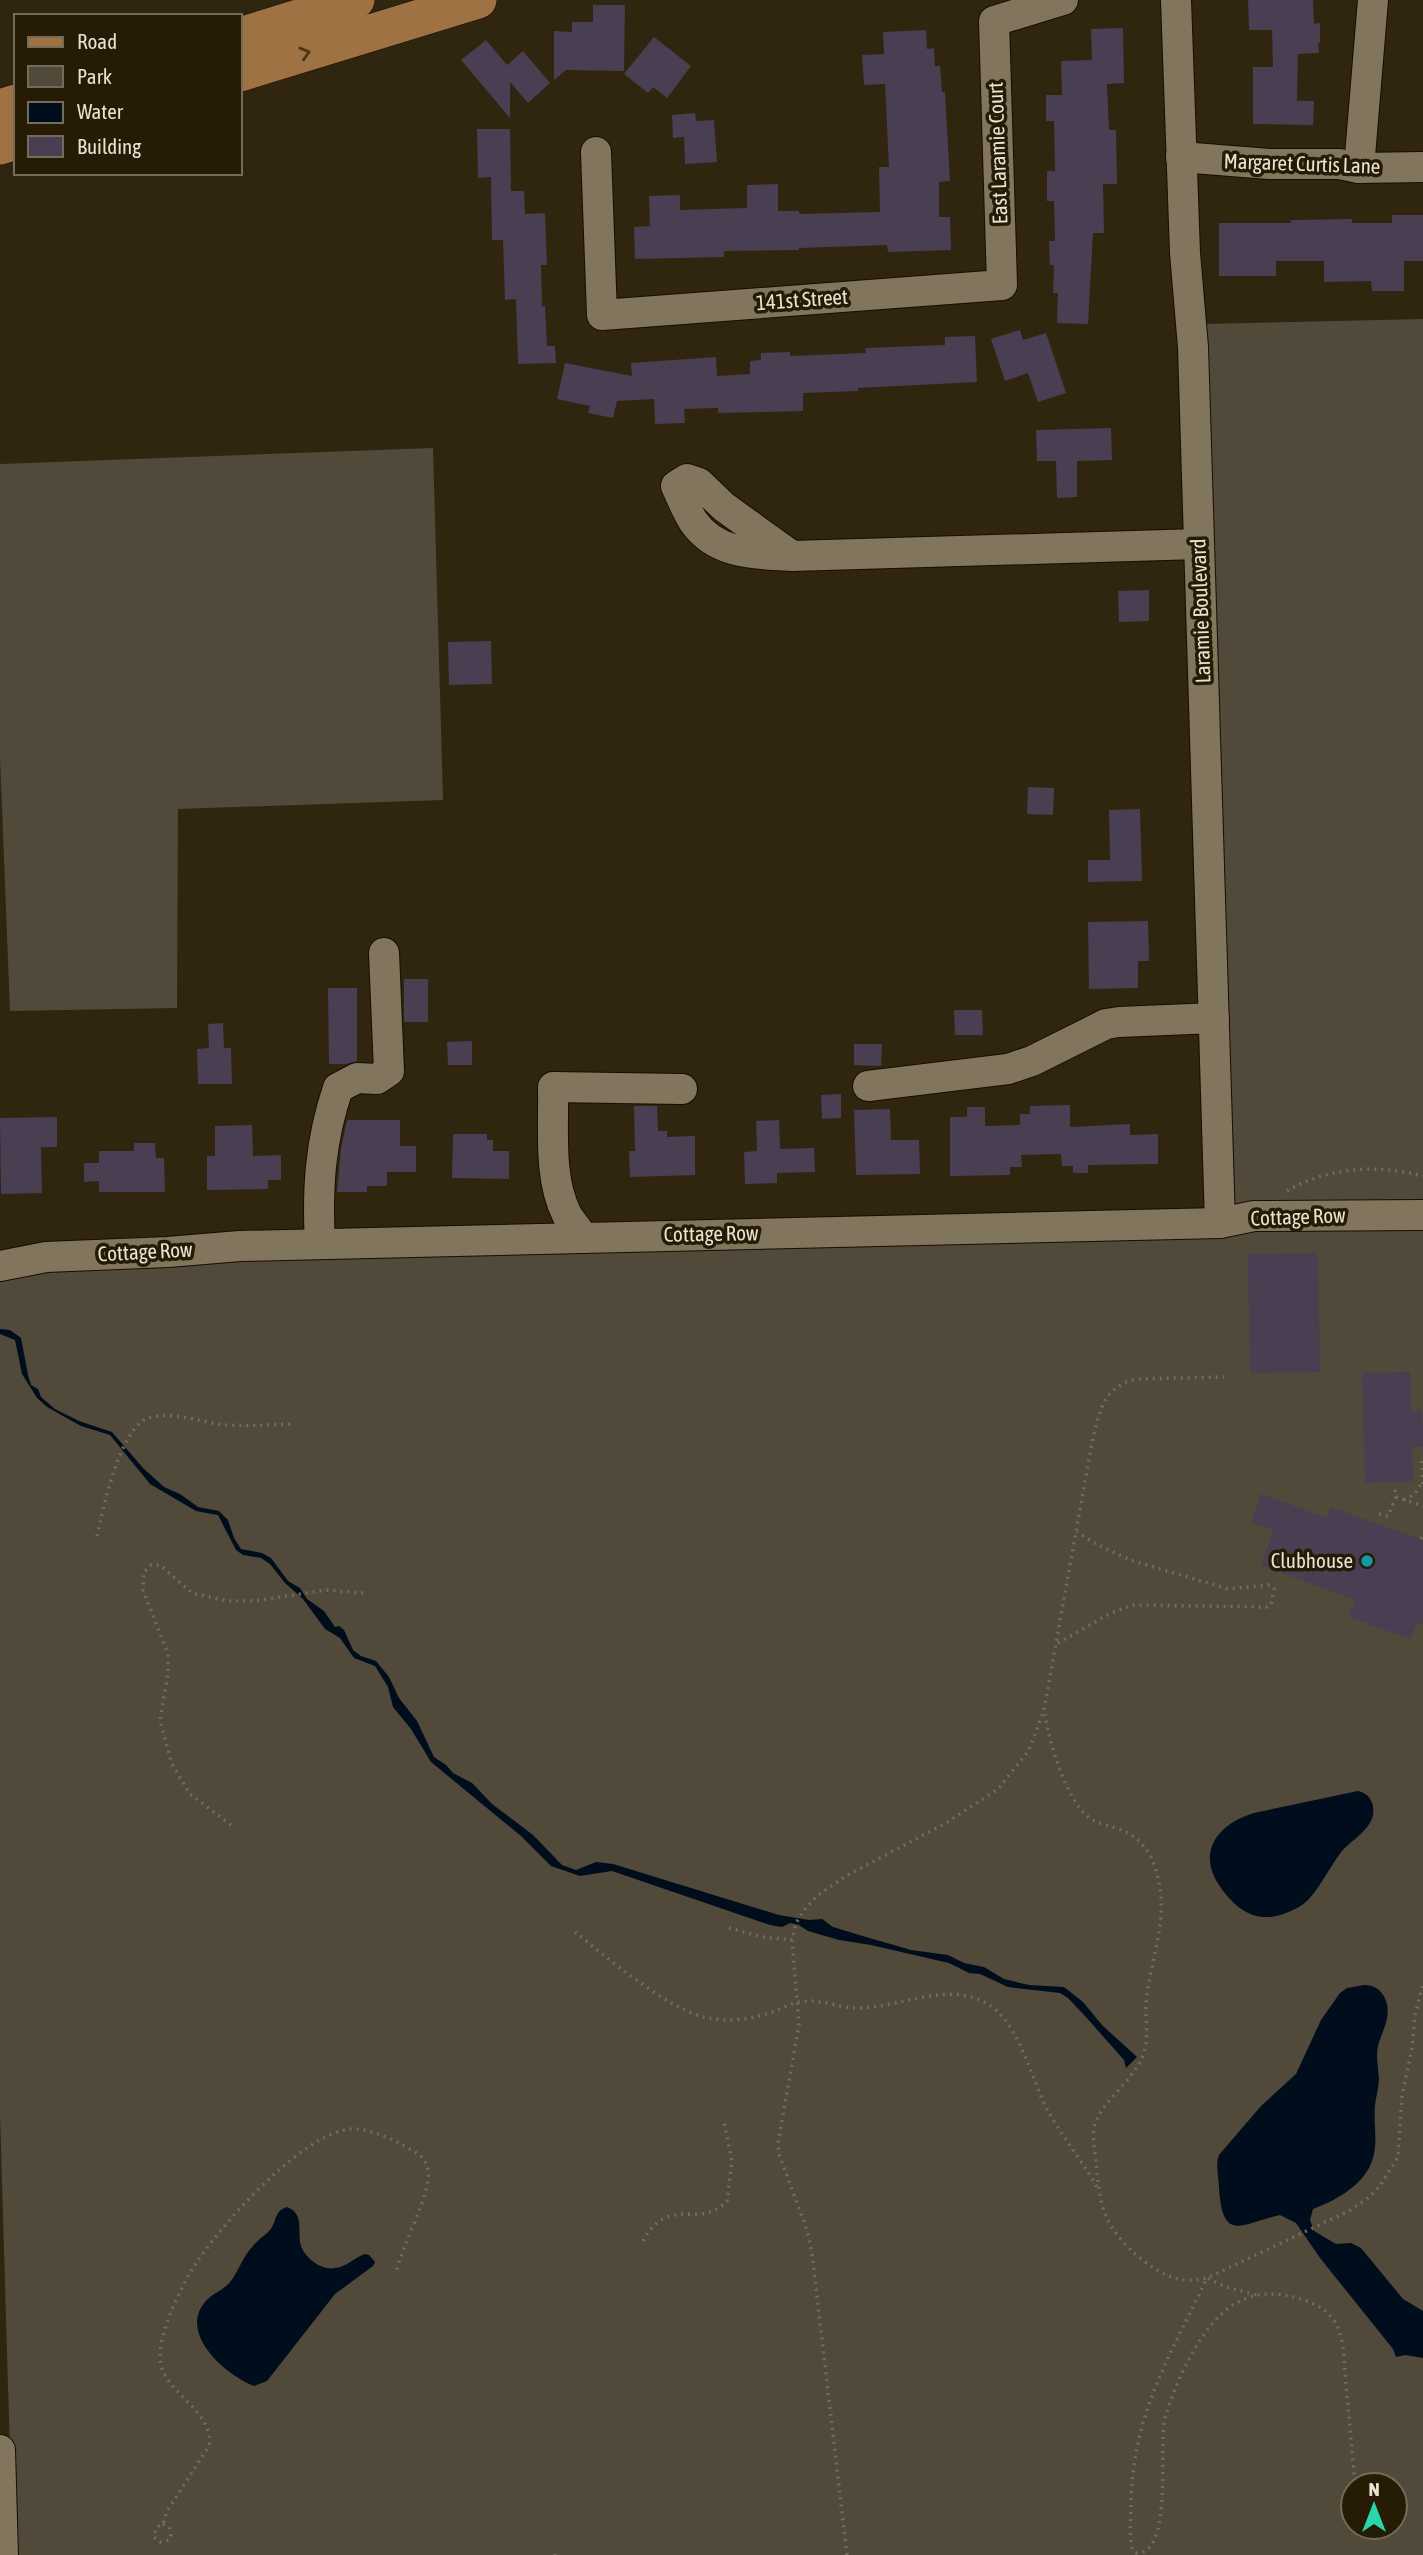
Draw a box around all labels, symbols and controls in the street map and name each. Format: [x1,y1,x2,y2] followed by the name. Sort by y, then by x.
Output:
[14,14,242,175] legend
[77,29,117,53] text: Road
[299,46,311,61] one-way arrow
[77,64,112,88] text: Park
[983,81,1011,225] street label: East Laramie Court
[77,99,124,123] text: Water
[77,134,141,158] text: Building
[1223,148,1381,178] street label: Margaret Curtis Lane
[755,284,849,314] street label: 141st Street
[1185,538,1215,684] street label: Laramie Boulevard
[1250,1202,1346,1230] street label: Cottage Row
[663,1220,759,1246] street label: Cottage Row
[97,1237,193,1265] street label: Cottage Row
[1271,1548,1353,1572] place label: Clubhouse
[1359,1553,1375,1569] marker: Clubhouse
[1339,2471,1409,2541] north arrow
[1368,2478,1380,2500] text: N

